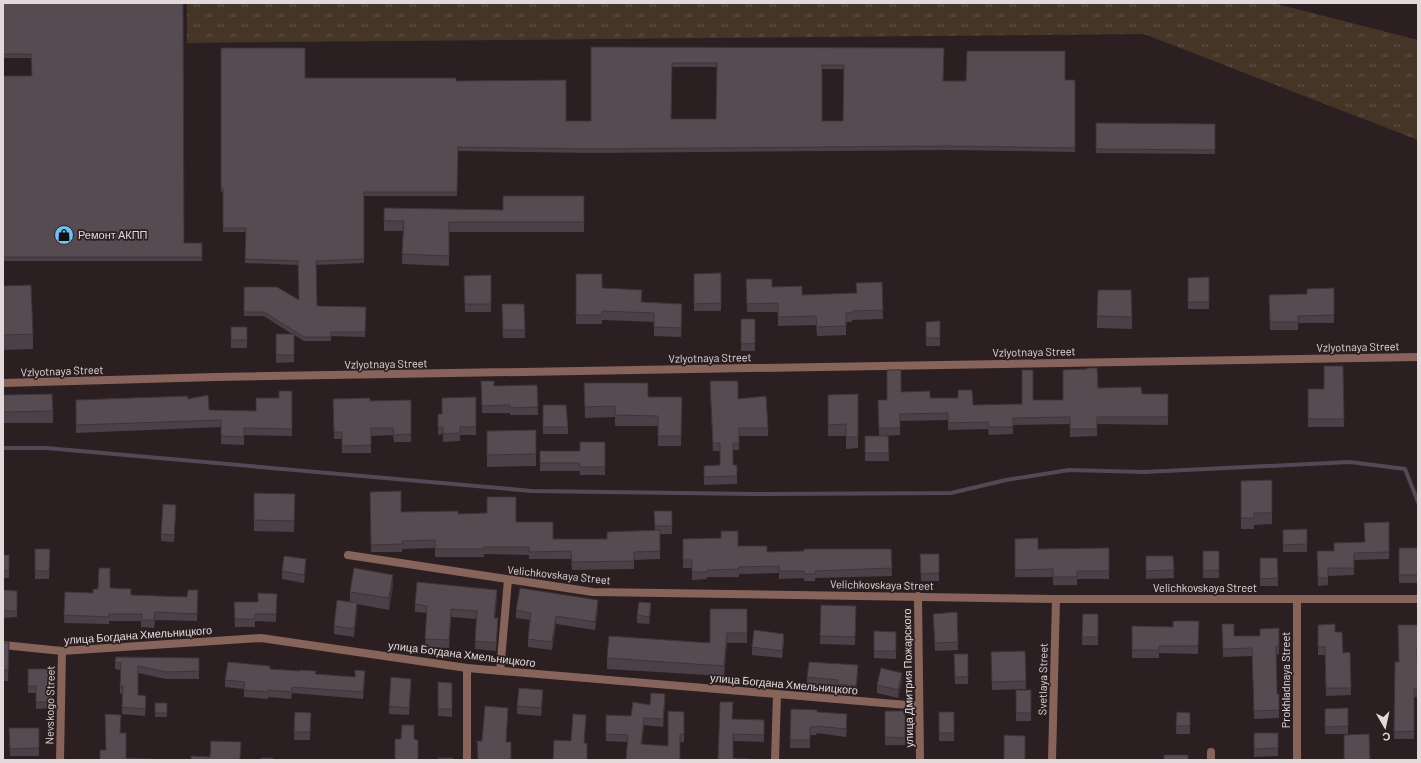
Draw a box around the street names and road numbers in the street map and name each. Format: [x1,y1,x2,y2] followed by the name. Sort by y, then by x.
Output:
[1316,339,1400,354] street label: Vzlyotnaya Street
[992,344,1076,359] street label: Vzlyotnaya Street
[668,350,752,365] street label: Vzlyotnaya Street
[344,356,428,371] street label: Vzlyotnaya Street
[20,363,104,378] street label: Vzlyotnaya Street
[507,563,611,586] street label: Velichkovskaya Street
[830,577,934,592] street label: Velichkovskaya Street
[1153,581,1257,594] street label: Velichkovskaya Street
[900,608,915,748] street label: улица Дмитрия Пожарского
[63,623,212,646] street label: улица Богдана Хмельницкого
[1279,632,1292,728] street label: Prokhladnaya Street
[388,638,537,669] street label: улица Богдана Хмельницкого
[1035,643,1050,715] street label: Svetlaya Street
[42,666,57,744] street label: Nevskogo Street
[710,671,859,696] street label: улица Богдана Хмельницкого

